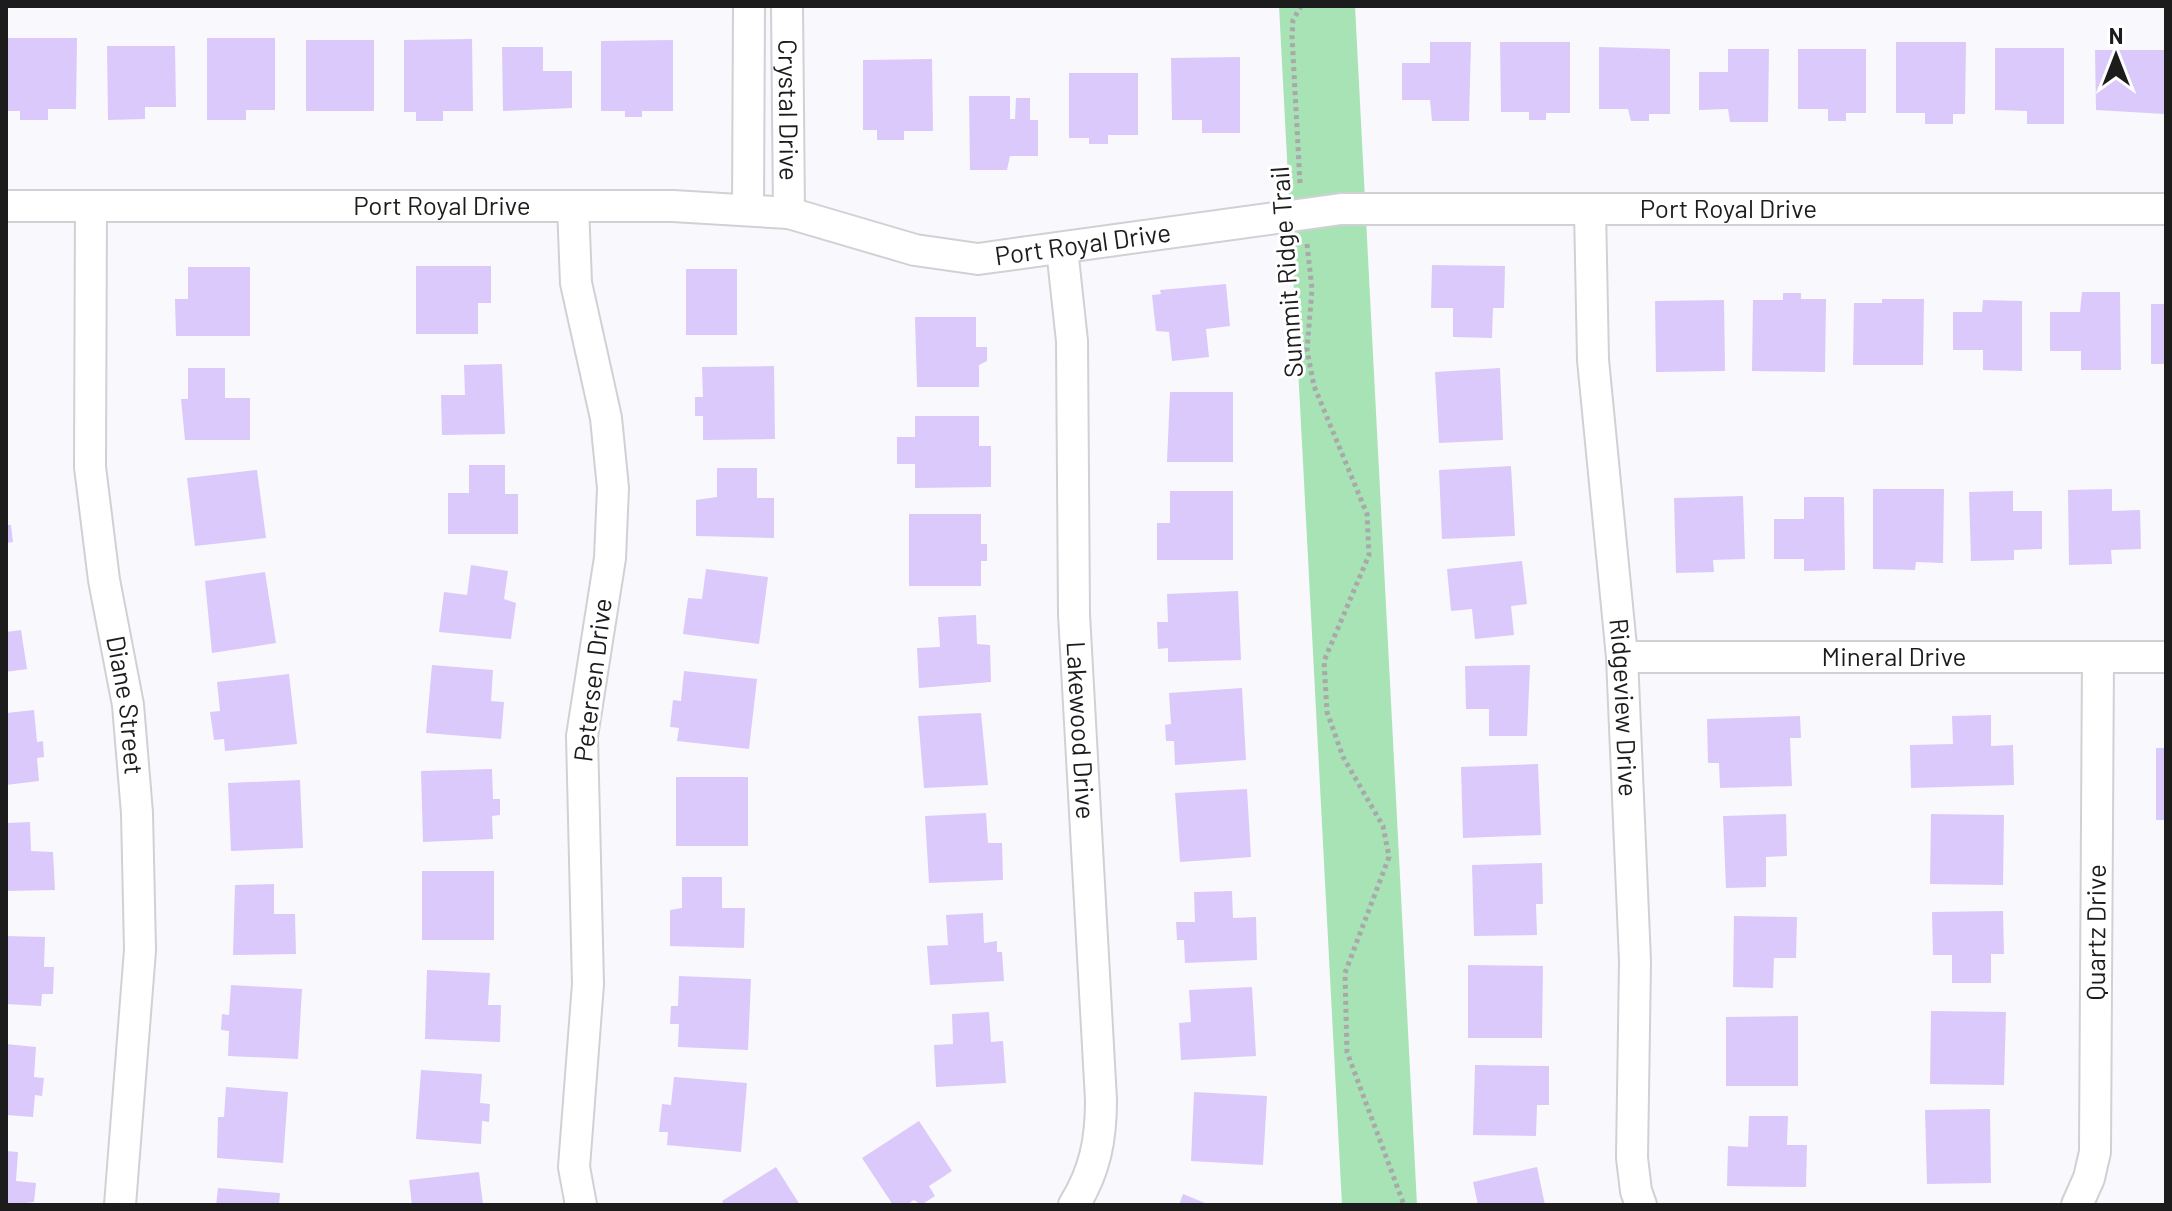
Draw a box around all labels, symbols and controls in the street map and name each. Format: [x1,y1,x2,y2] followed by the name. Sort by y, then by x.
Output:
[2076,16,2156,96] north arrow
[2109,22,2123,48] text: N
[773,39,806,181] street label: Crystal Drive
[1263,165,1308,379] street label: Summit Ridge Trail
[353,189,531,220] street label: Port Royal Drive
[1640,192,1817,223] street label: Port Royal Drive
[993,216,1173,271] street label: Port Royal Drive
[566,596,617,763] street label: Petersen Drive
[1604,617,1645,797] street label: Ridgeview Drive
[101,633,151,776] street label: Diane Street
[1062,640,1102,820] street label: Lakewood Drive
[1822,640,1966,671] street label: Mineral Drive
[2079,864,2111,1000] street label: Quartz Drive

